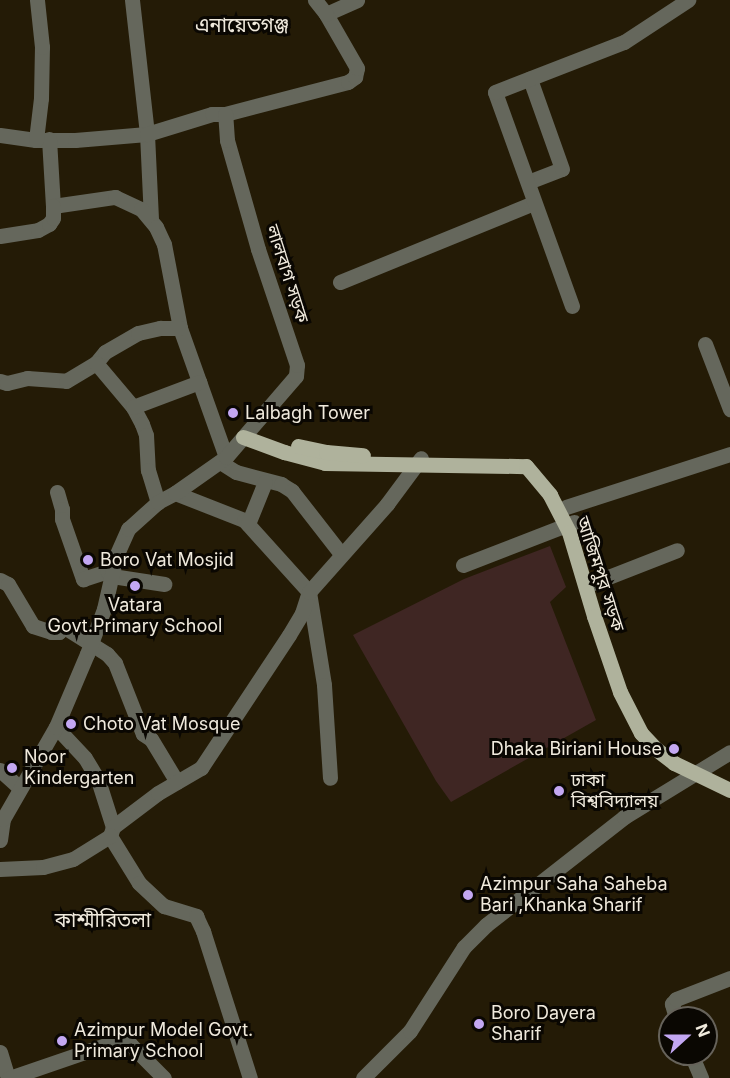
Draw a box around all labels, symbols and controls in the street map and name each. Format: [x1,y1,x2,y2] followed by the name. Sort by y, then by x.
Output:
[195,13,289,37] district label: এনায়েতগঞ্জ
[261,222,313,326] street label: লালবাগ সড়ক
[245,402,370,424] place label: Lalbagh Tower
[226,406,240,420] marker: Lalbagh Tower
[571,514,629,634] street label: আজিমপুর সড়ক
[100,549,234,571] place label: Boro Vat Mosjid
[81,553,95,567] marker: Boro Vat Mosjid
[128,579,142,593] marker: Vatara Govt.Primary School
[48,595,222,638] place label: Vatara Govt.Primary School
[83,713,240,735] place label: Choto Vat Mosque
[64,717,78,731] marker: Choto Vat Mosque
[491,738,662,760] place label: Dhaka Biriani House
[667,742,681,756] marker: Dhaka Biriani House
[24,747,134,789] place label: Noor Kindergarten
[5,761,19,775] marker: Noor Kindergarten
[571,770,658,812] place label: ঢাকা বিশ্ববিদ্যালয়
[552,784,566,798] marker: ঢাকা বিশ্ববিদ্যালয়
[480,874,668,916] place label: Azimpur Saha Saheba Bari ,Khanka Sharif
[461,888,475,902] marker: Azimpur Saha Saheba Bari ,Khanka Sharif
[55,908,151,932] district label: কাশ্মীরিতলা
[491,1003,596,1046] place label: Boro Dayera Sharif
[658,1006,718,1066] north arrow
[472,1017,486,1031] marker: Boro Dayera Sharif
[74,1020,253,1062] place label: Azimpur Model Govt. Primary School
[691,1021,714,1040] text: N
[55,1034,69,1048] marker: Azimpur Model Govt. Primary School

